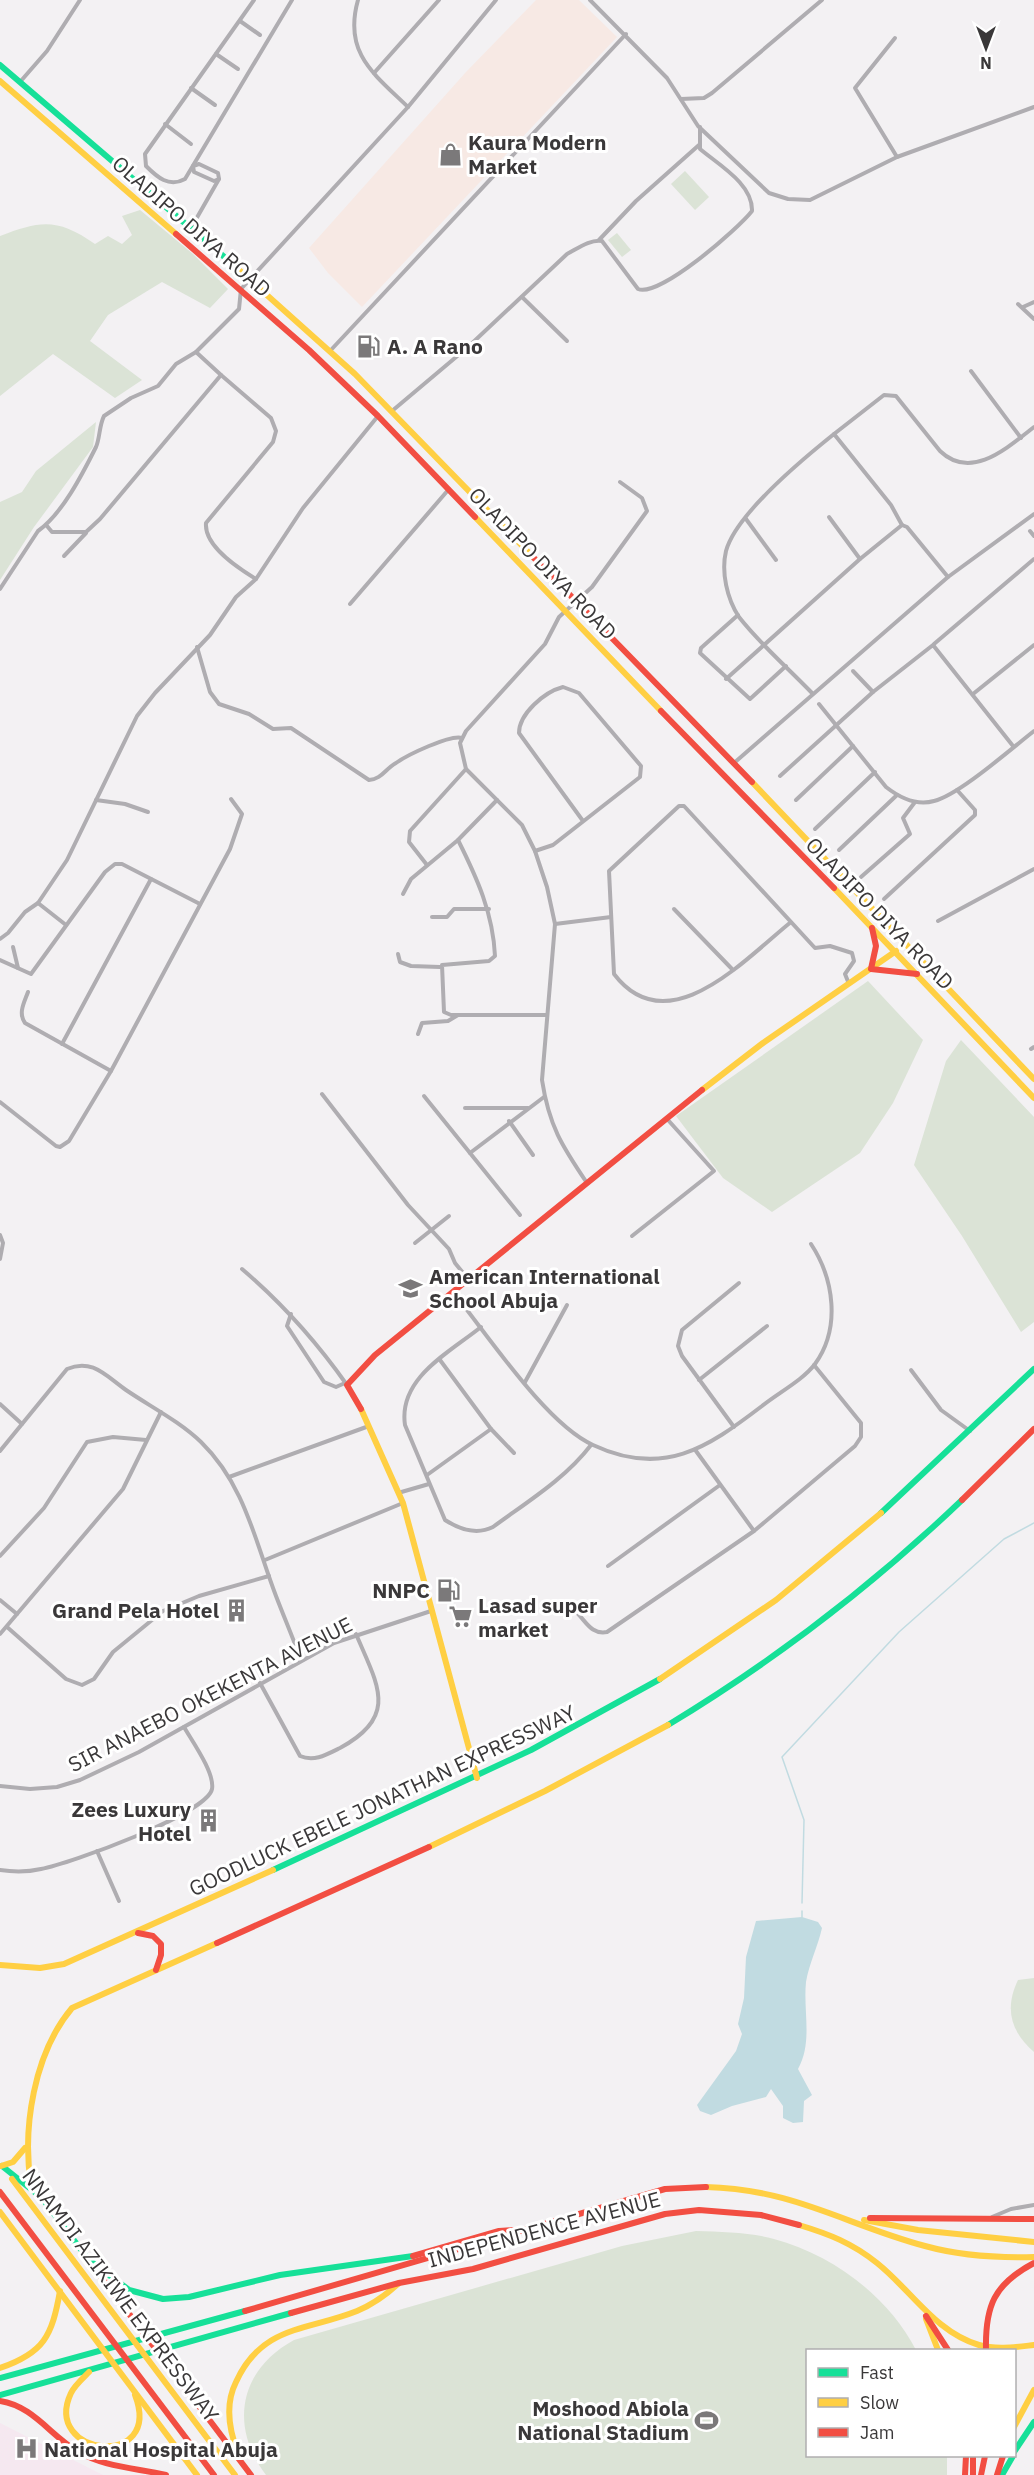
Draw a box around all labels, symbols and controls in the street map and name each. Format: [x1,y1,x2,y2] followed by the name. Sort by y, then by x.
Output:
[956,18,1016,78] north arrow
[980,53,992,73] text: N
[468,128,607,180] place label: Kaura Modern Market
[437,141,463,167] shop icon: Kaura Modern Market
[107,149,277,303] street label: OLADIPO DIYA ROAD
[387,332,483,360] place label: A. A Rano
[356,333,382,359] fuel station icon: A. A Rano
[463,481,623,645] street label: OLADIPO DIYA ROAD
[800,831,960,995] street label: OLADIPO DIYA ROAD
[429,1262,660,1314] place label: American International School Abuja
[398,1275,424,1301] school or university icon: American International School Abuja
[372,1576,430,1604] place label: NNPC
[435,1577,461,1603] fuel station icon: NNPC
[478,1591,598,1643] place label: Lasad super market
[52,1596,219,1624] place label: Grand Pela Hotel
[224,1597,250,1623] building icon: Grand Pela Hotel
[447,1604,473,1630] supermarket icon: Lasad super market
[63,1610,357,1778] street label: SIR ANAEBO OKEKENTA AVENUE
[184,1698,580,1902] street label: GOODLUCK EBELE JONATHAN EXPRESSWAY
[72,1795,192,1847] place label: Zees Luxury Hotel
[196,1808,222,1834] building icon: Zees Luxury Hotel
[16,2163,226,2428] street label: NNAMDI AZIKIWE EXPRESSWAY
[425,2184,663,2274] street label: INDEPENDENCE AVENUE
[806,2349,1016,2457] legend
[860,2361,894,2384] text: Fast
[860,2391,899,2414] text: Slow
[517,2394,689,2446] place label: Moshood Abiola National Stadium
[694,2407,720,2433] sports icon: Moshood Abiola National Stadium
[860,2421,895,2444] text: Jam
[44,2435,278,2463] place label: National Hospital Abuja
[13,2436,39,2462] hospital icon: National Hospital Abuja

